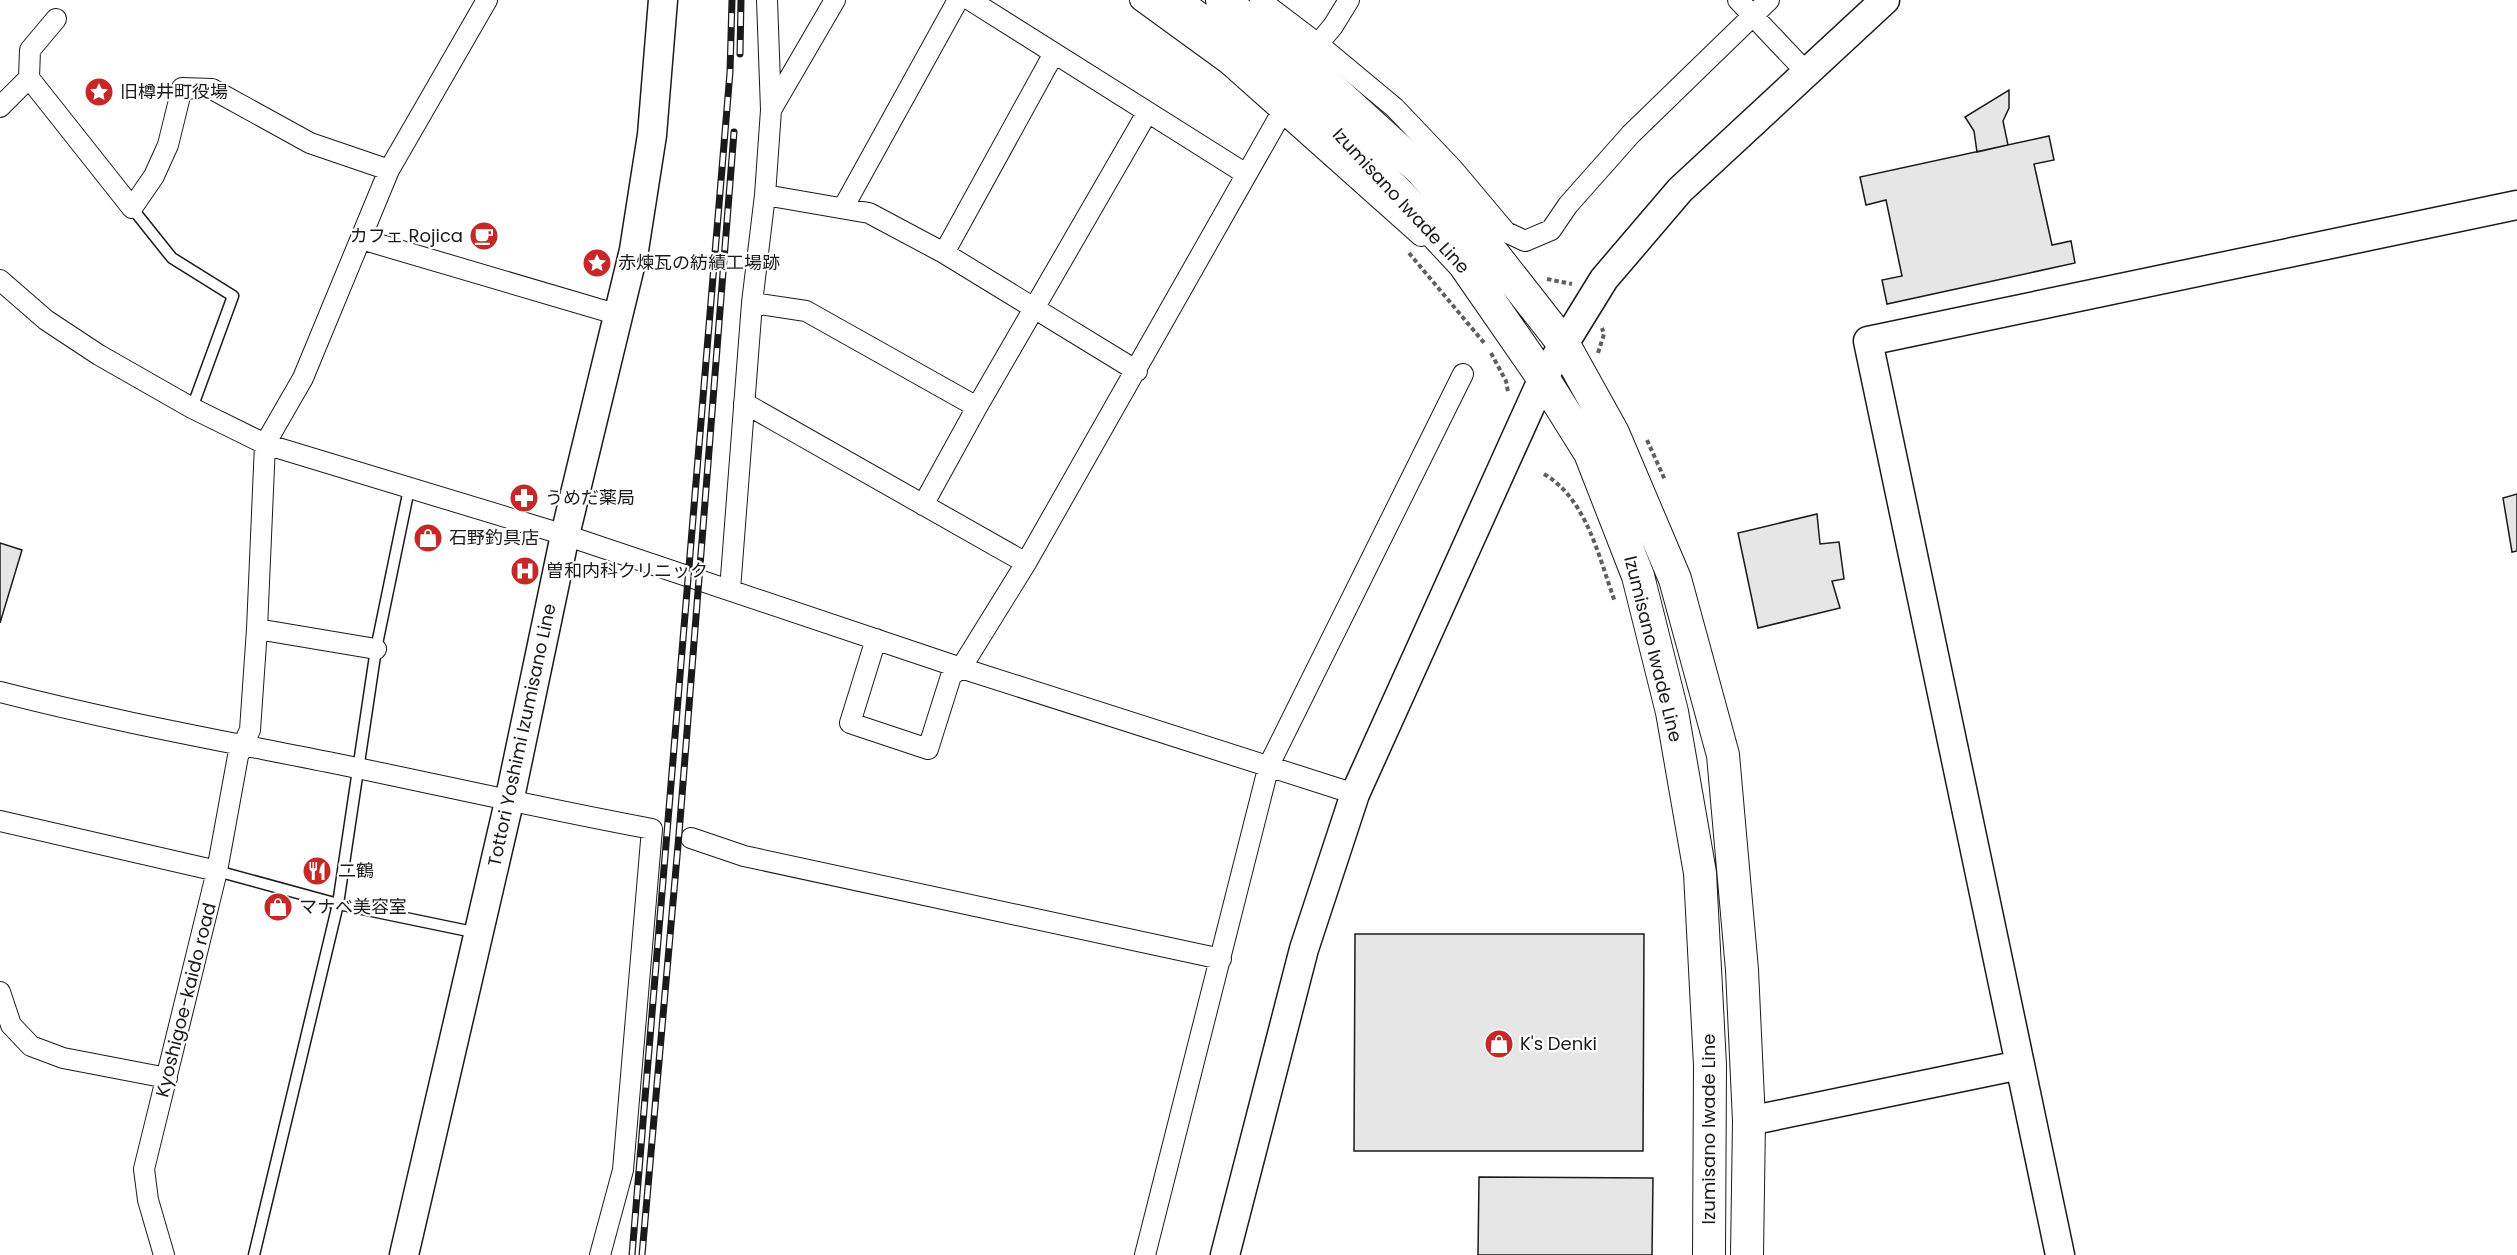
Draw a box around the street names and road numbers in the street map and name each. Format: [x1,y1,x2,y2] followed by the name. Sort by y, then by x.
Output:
[1327,122,1476,279] street label: Izumisano Iwade Line
[1618,553,1689,745] street label: Izumisano Iwade Line
[481,601,562,869] street label: Tottori Yoshimi Izumisano Line
[149,900,222,1100] street label: Kyoshigoe-kaido road
[1696,1034,1721,1224] street label: Izumisano Iwade Line

